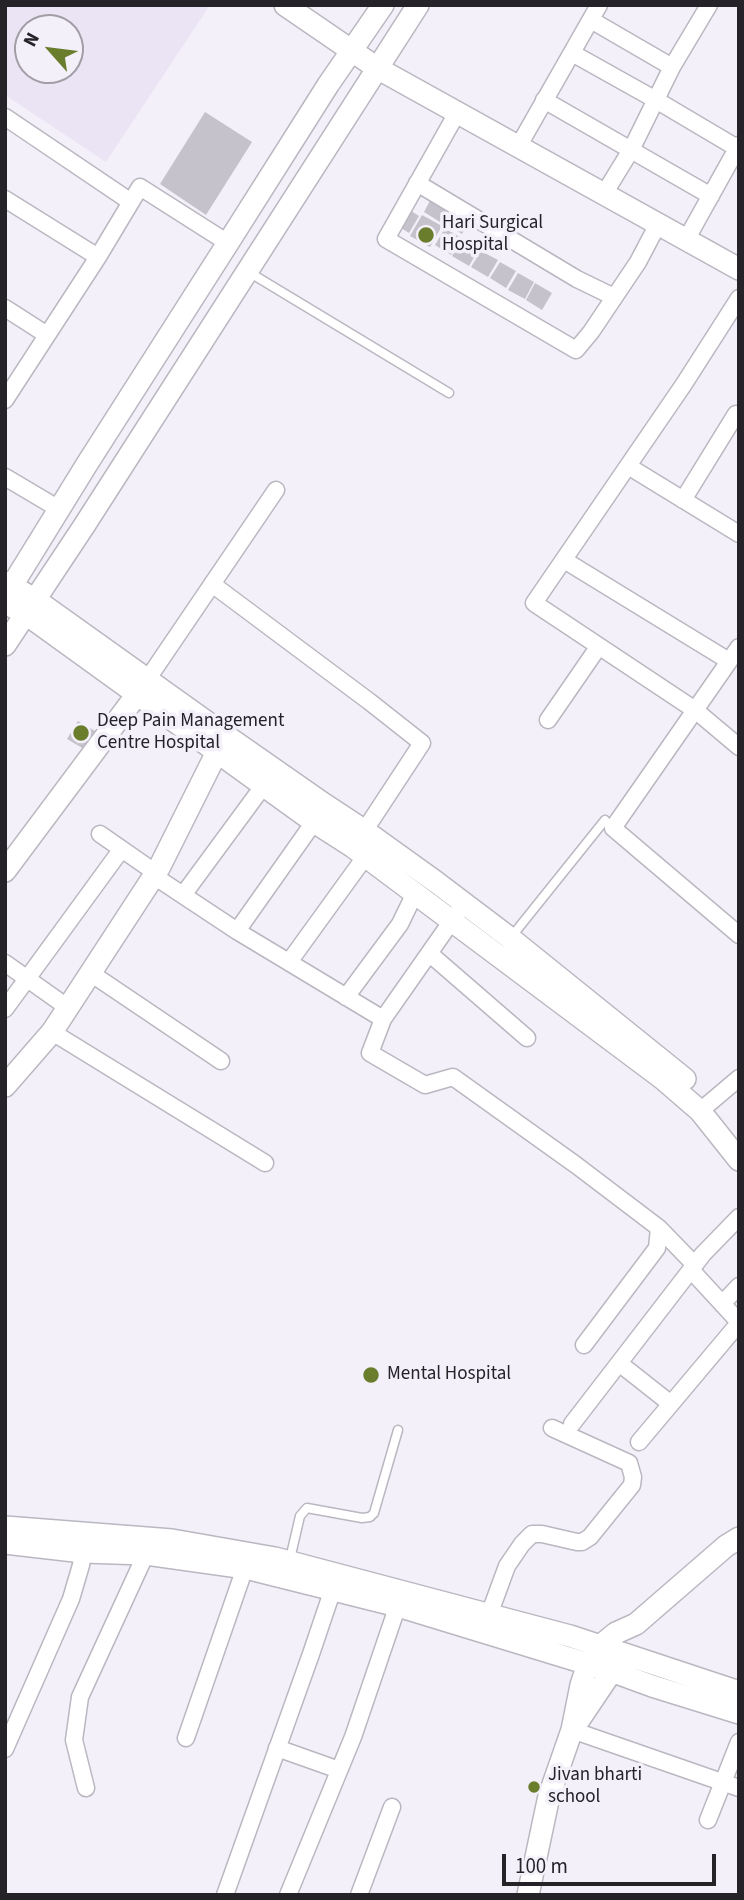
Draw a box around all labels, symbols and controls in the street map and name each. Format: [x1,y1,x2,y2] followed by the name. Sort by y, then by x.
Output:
[14,14,84,84] north arrow
[17,28,47,52] text: N
[442,213,543,257] place label: Hari Surgical Hospital
[416,225,436,245] marker: Hari Surgical Hospital
[97,711,284,755] place label: Deep Pain Management Centre Hospital
[71,723,91,743] marker: Deep Pain Management Centre Hospital
[387,1364,511,1386] place label: Mental Hospital
[361,1365,381,1385] marker: Mental Hospital
[548,1765,642,1809] place label: Jivan bharti school
[526,1779,542,1795] marker: Jivan bharti school
[506,1840,720,1884] scale bar
[515,1851,568,1881] text: 100 m

